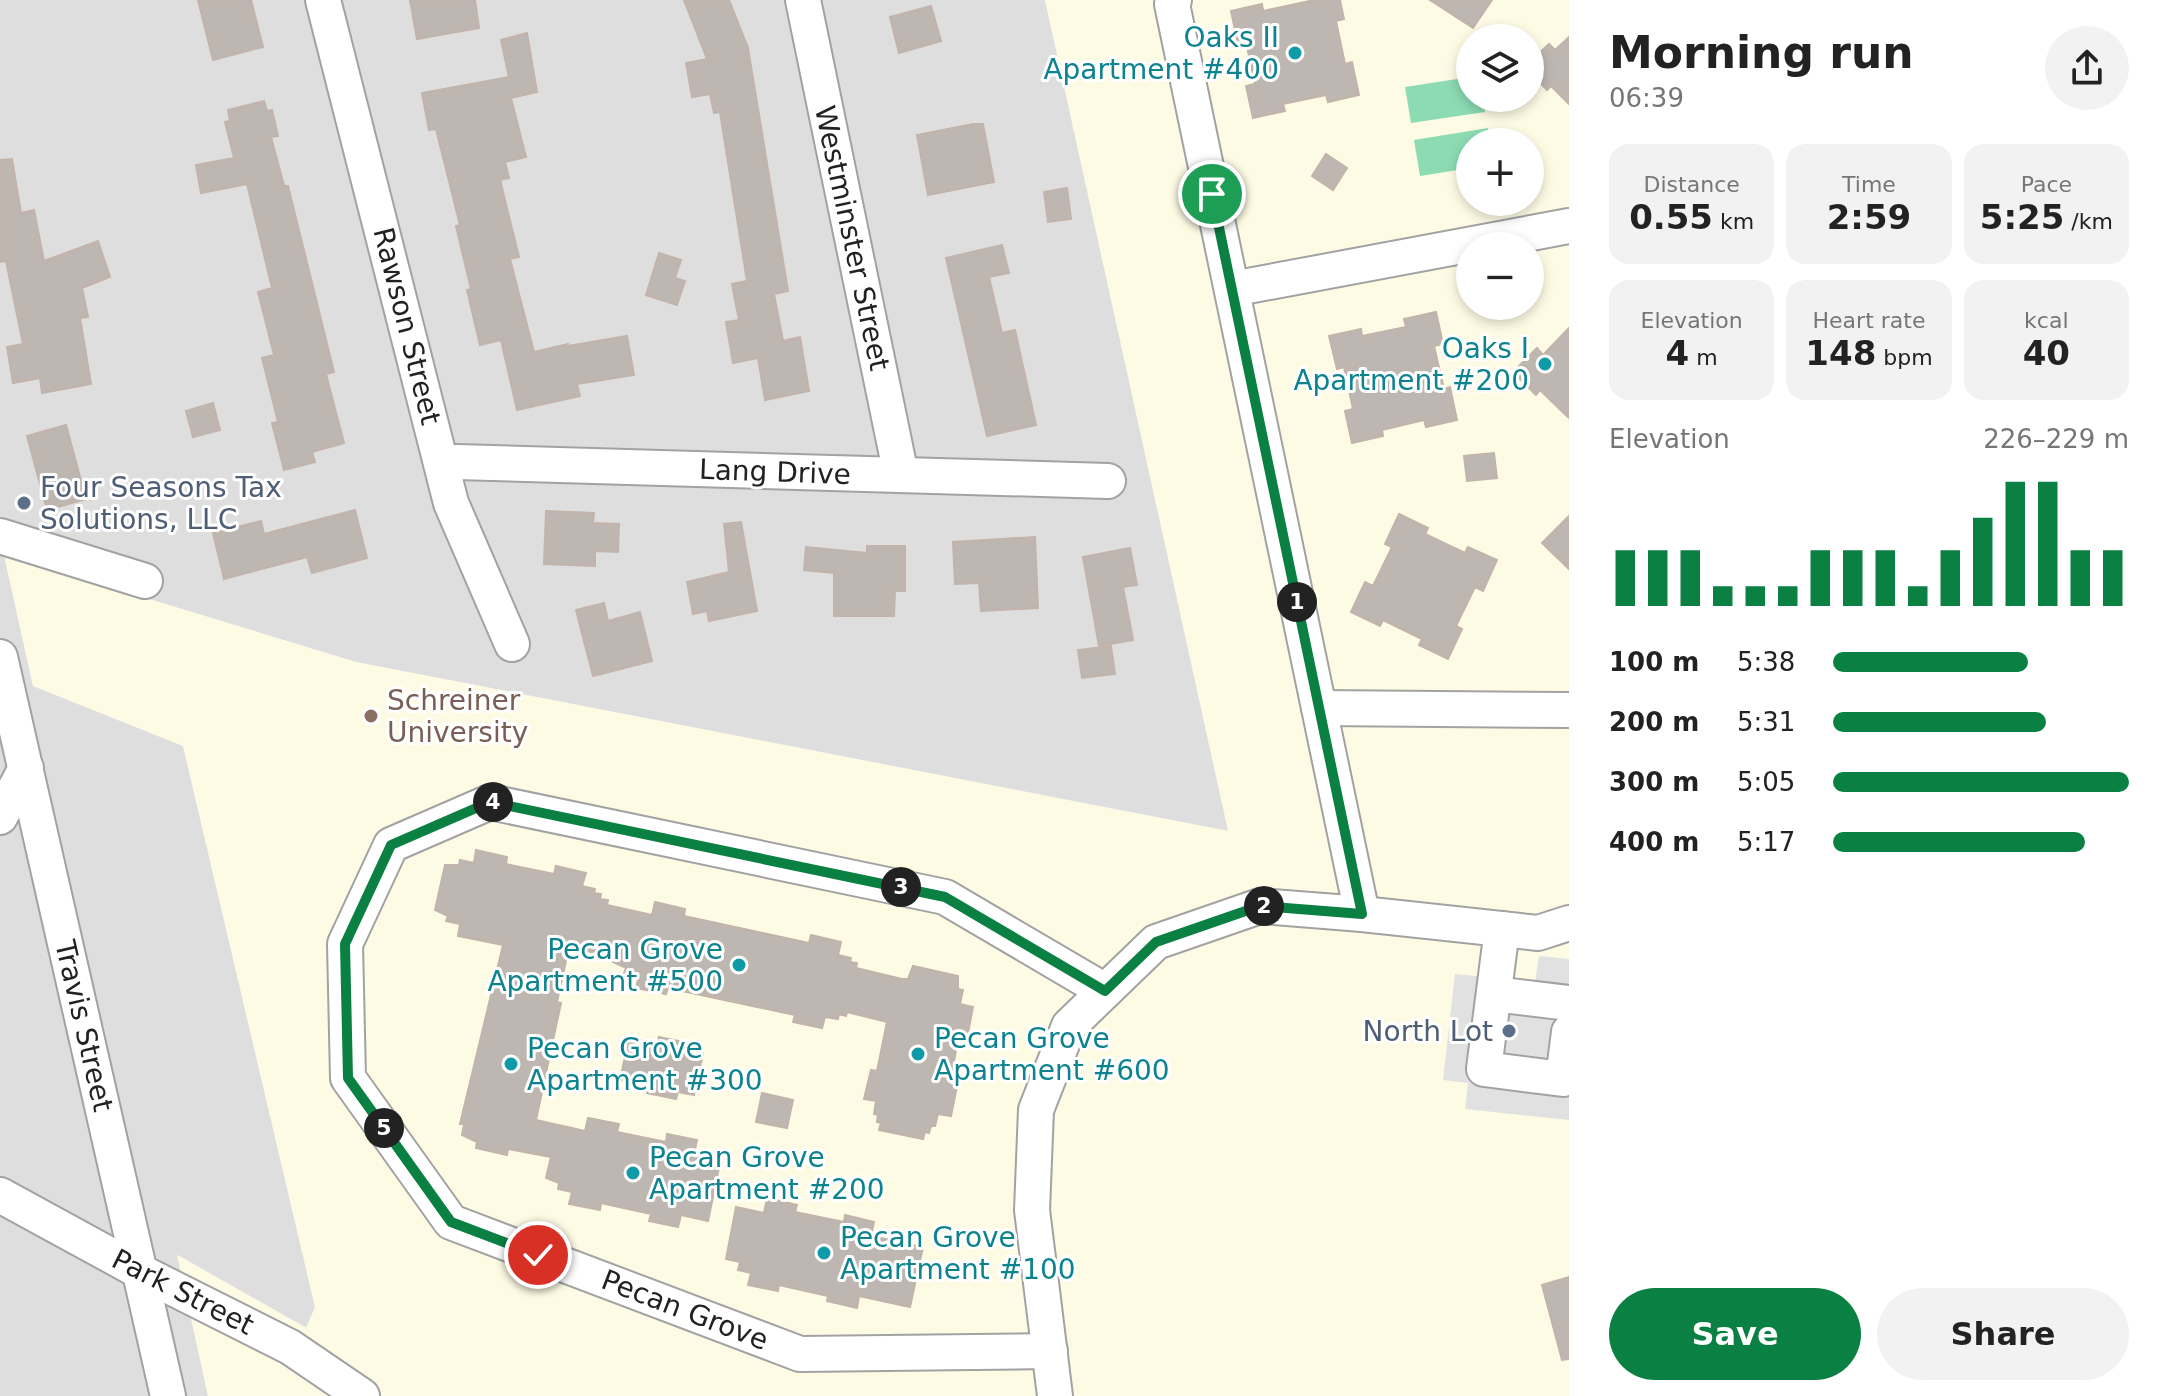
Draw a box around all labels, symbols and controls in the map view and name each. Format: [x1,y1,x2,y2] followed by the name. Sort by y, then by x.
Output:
[1043,21,1279,86] place label: Oaks II Apartment #400
[1456,24,1544,320] map controls
[1456,24,1544,112] button: layers
[2045,26,2129,110] button: share
[1609,27,1914,78] text: Morning run
[1286,44,1304,62] marker: Oaks II Apartment #400
[1609,83,1684,113] text: 06:39
[808,103,896,373] street label: Westminster Street
[1456,128,1544,216] button: +
[1178,160,1246,228] pin
[1190,172,1234,216] icon: arrive
[1644,172,1740,197] text: Distance
[1842,172,1896,197] text: Time
[2021,172,2072,197] text: Pace
[1629,197,1713,237] text: 0.55
[1827,197,1911,237] text: 2:59
[1980,197,2064,237] text: 5:25
[1713,209,1754,234] text: km
[2064,209,2113,234] text: /km
[367,224,447,428] street label: Rawson Street
[1456,232,1544,320] button: −
[1641,308,1743,333] text: Elevation
[1813,308,1925,333] text: Heart rate
[2024,308,2069,333] text: kcal
[1293,332,1529,397] place label: Oaks I Apartment #200
[1666,333,1689,373] text: 4
[1805,333,1876,373] text: 148
[2023,333,2070,373] text: 40
[1689,345,1718,370] text: m
[1876,345,1933,370] text: bpm
[1536,355,1554,373] marker: Oaks I Apartment #200
[1609,424,1730,454] text: Elevation
[1983,424,2129,454] text: 226–229 m
[699,453,851,491] street label: Lang Drive
[40,471,282,536] place label: Four Seasons Tax Solutions, LLC
[15,494,33,512] marker: Four Seasons Tax Solutions, LLC
[1277,582,1317,622] pin: 1
[1289,589,1305,614] text: 1
[1609,647,1699,677] text: 100 m
[1737,647,1795,677] text: 5:38
[387,684,528,749] place label: Schreiner University
[362,707,380,725] marker: Schreiner University
[1609,707,1699,737] text: 200 m
[1737,707,1795,737] text: 5:31
[1609,767,1699,797] text: 300 m
[1737,767,1795,797] text: 5:05
[473,782,513,822] pin: 4
[485,789,501,814] text: 4
[1609,827,1699,857] text: 400 m
[1737,827,1795,857] text: 5:17
[881,867,921,907] pin: 3
[893,874,909,899] text: 3
[1244,886,1284,926] pin: 2
[1256,893,1272,918] text: 2
[487,933,723,998] place label: Pecan Grove Apartment #500
[48,936,120,1115] street label: Travis Street
[730,956,748,974] marker: Pecan Grove Apartment #500
[1363,1015,1493,1048] place label: North Lot
[934,1022,1170,1087] place label: Pecan Grove Apartment #600
[1500,1022,1518,1040] marker: North Lot
[527,1032,763,1097] place label: Pecan Grove Apartment #300
[909,1045,927,1063] marker: Pecan Grove Apartment #600
[502,1055,520,1073] marker: Pecan Grove Apartment #300
[364,1108,404,1148] pin: 5
[376,1115,392,1140] text: 5
[649,1141,885,1206] place label: Pecan Grove Apartment #200
[624,1164,642,1182] marker: Pecan Grove Apartment #200
[504,1221,572,1289] pin
[840,1221,1076,1286] place label: Pecan Grove Apartment #100
[516,1233,560,1277] icon: check
[107,1242,259,1342] street label: Park Street
[815,1244,833,1262] marker: Pecan Grove Apartment #100
[597,1263,773,1357] street label: Pecan Grove
[1609,1288,1861,1380] button: Save
[1877,1288,2129,1380] button: Share

